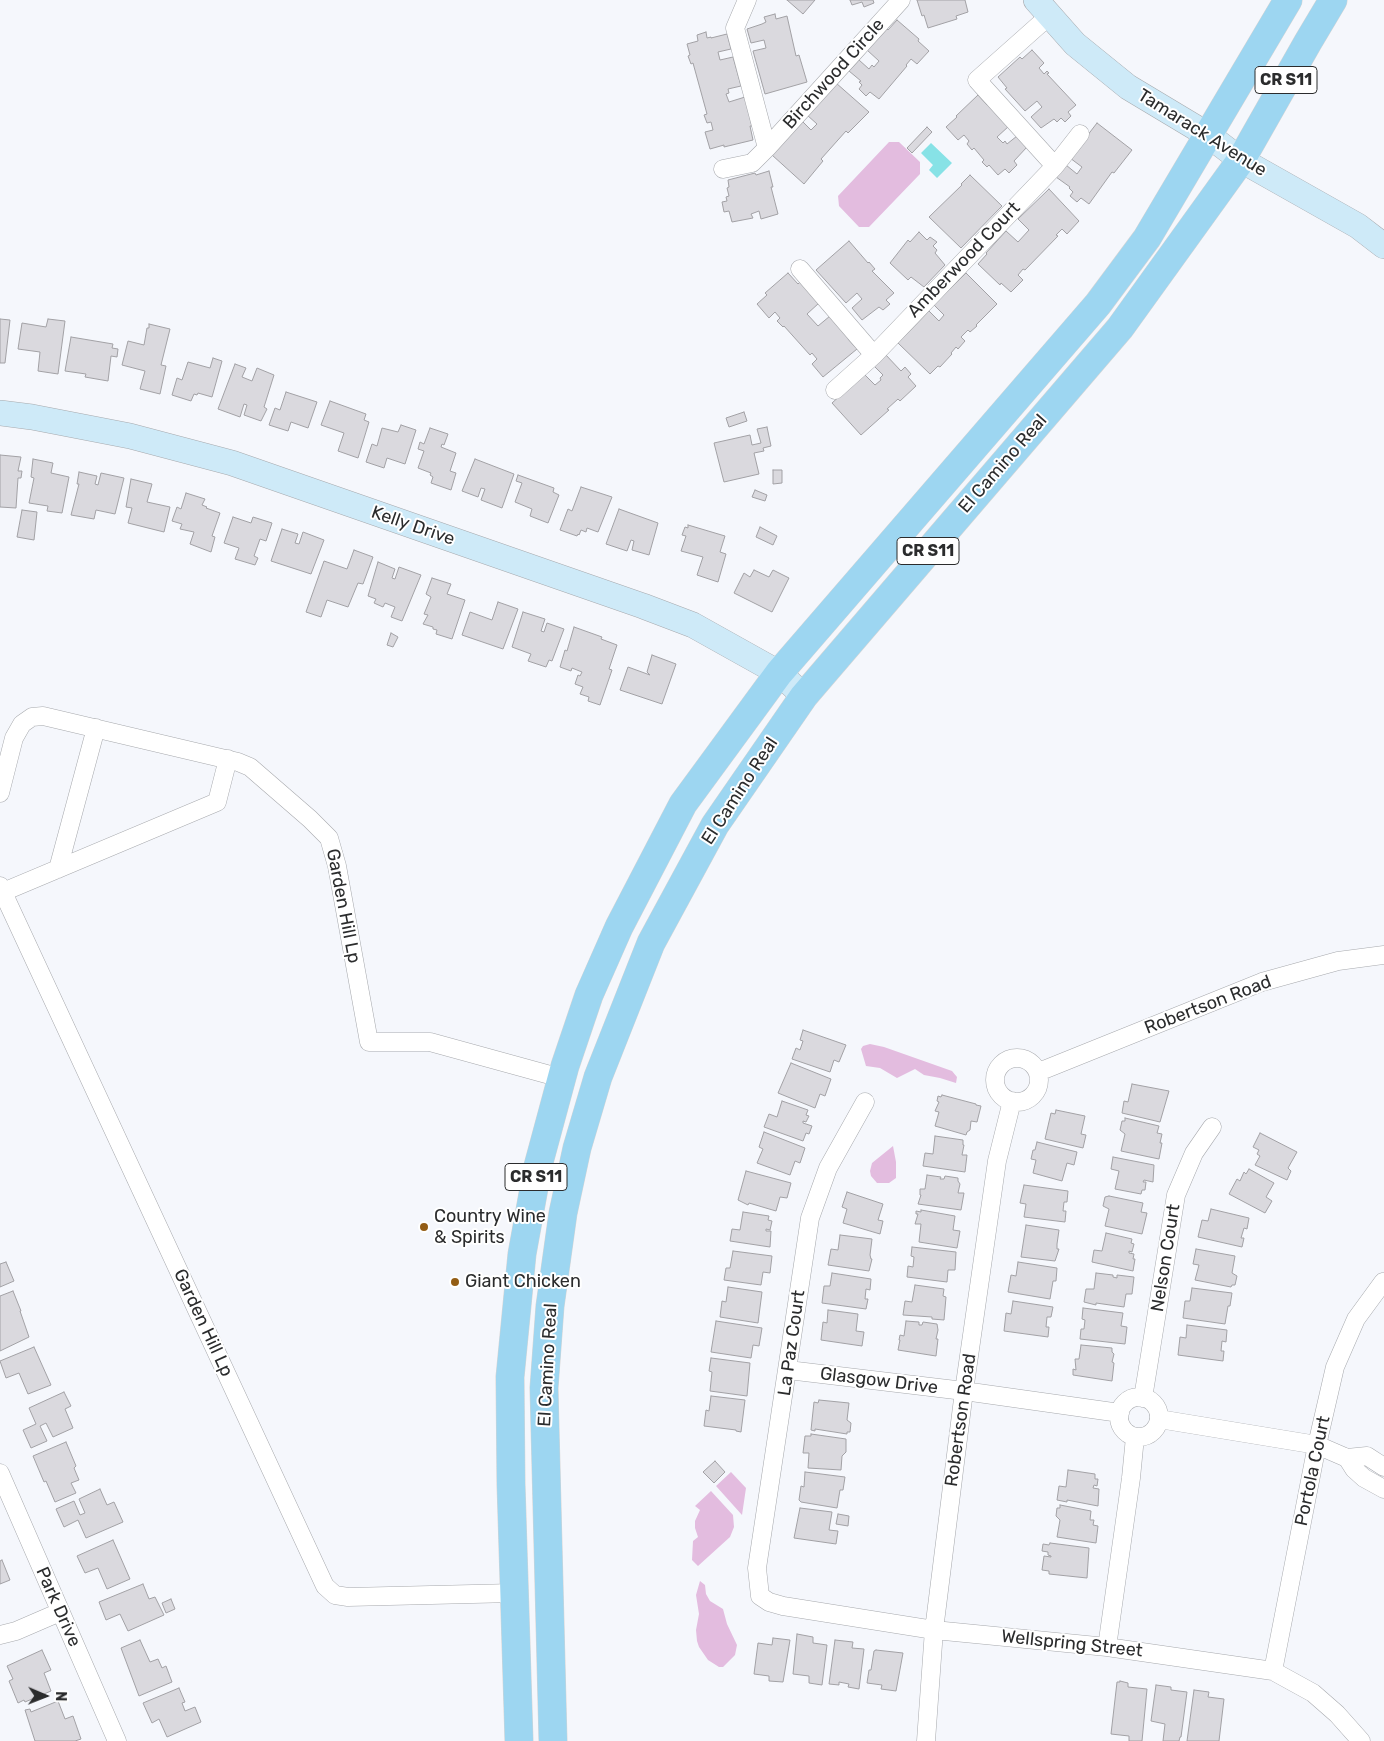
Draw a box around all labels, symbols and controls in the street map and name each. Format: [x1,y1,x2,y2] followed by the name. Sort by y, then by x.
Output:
[779,14,889,134] street label: Birchwood Circle
[1255,66,1317,94] road number: CR S11
[1134,85,1270,181] street label: Tamarack Avenue
[903,198,1025,322] street label: Amberwood Court
[954,410,1052,518] street label: El Camino Real
[368,502,458,550] street label: Kelly Drive
[897,538,959,564] road number: CR S11
[697,733,783,849] street label: El Camino Real
[321,847,365,965] street label: Garden Hill Lp
[1142,971,1274,1039] street label: Robertson Road
[505,1164,567,1190] road number: CR S11
[1147,1203,1185,1313] street label: Nelson Court
[434,1206,546,1248] place label: Country Wine & Spirits
[418,1221,430,1233] marker: Country Wine & Spirits
[169,1266,237,1380] street label: Garden Hill Lp
[465,1271,581,1293] place label: Giant Chicken
[449,1276,461,1288] marker: Giant Chicken
[774,1289,810,1397] street label: La Paz Court
[534,1303,562,1427] street label: El Camino Real
[941,1352,981,1488] street label: Robertson Road
[819,1363,939,1399] street label: Glasgow Drive
[1291,1414,1335,1528] street label: Portola Court
[31,1564,85,1650] street label: Park Drive
[1000,1626,1144,1662] street label: Wellspring Street
[20,1671,70,1721] north arrow
[52,1691,69,1701] text: N

